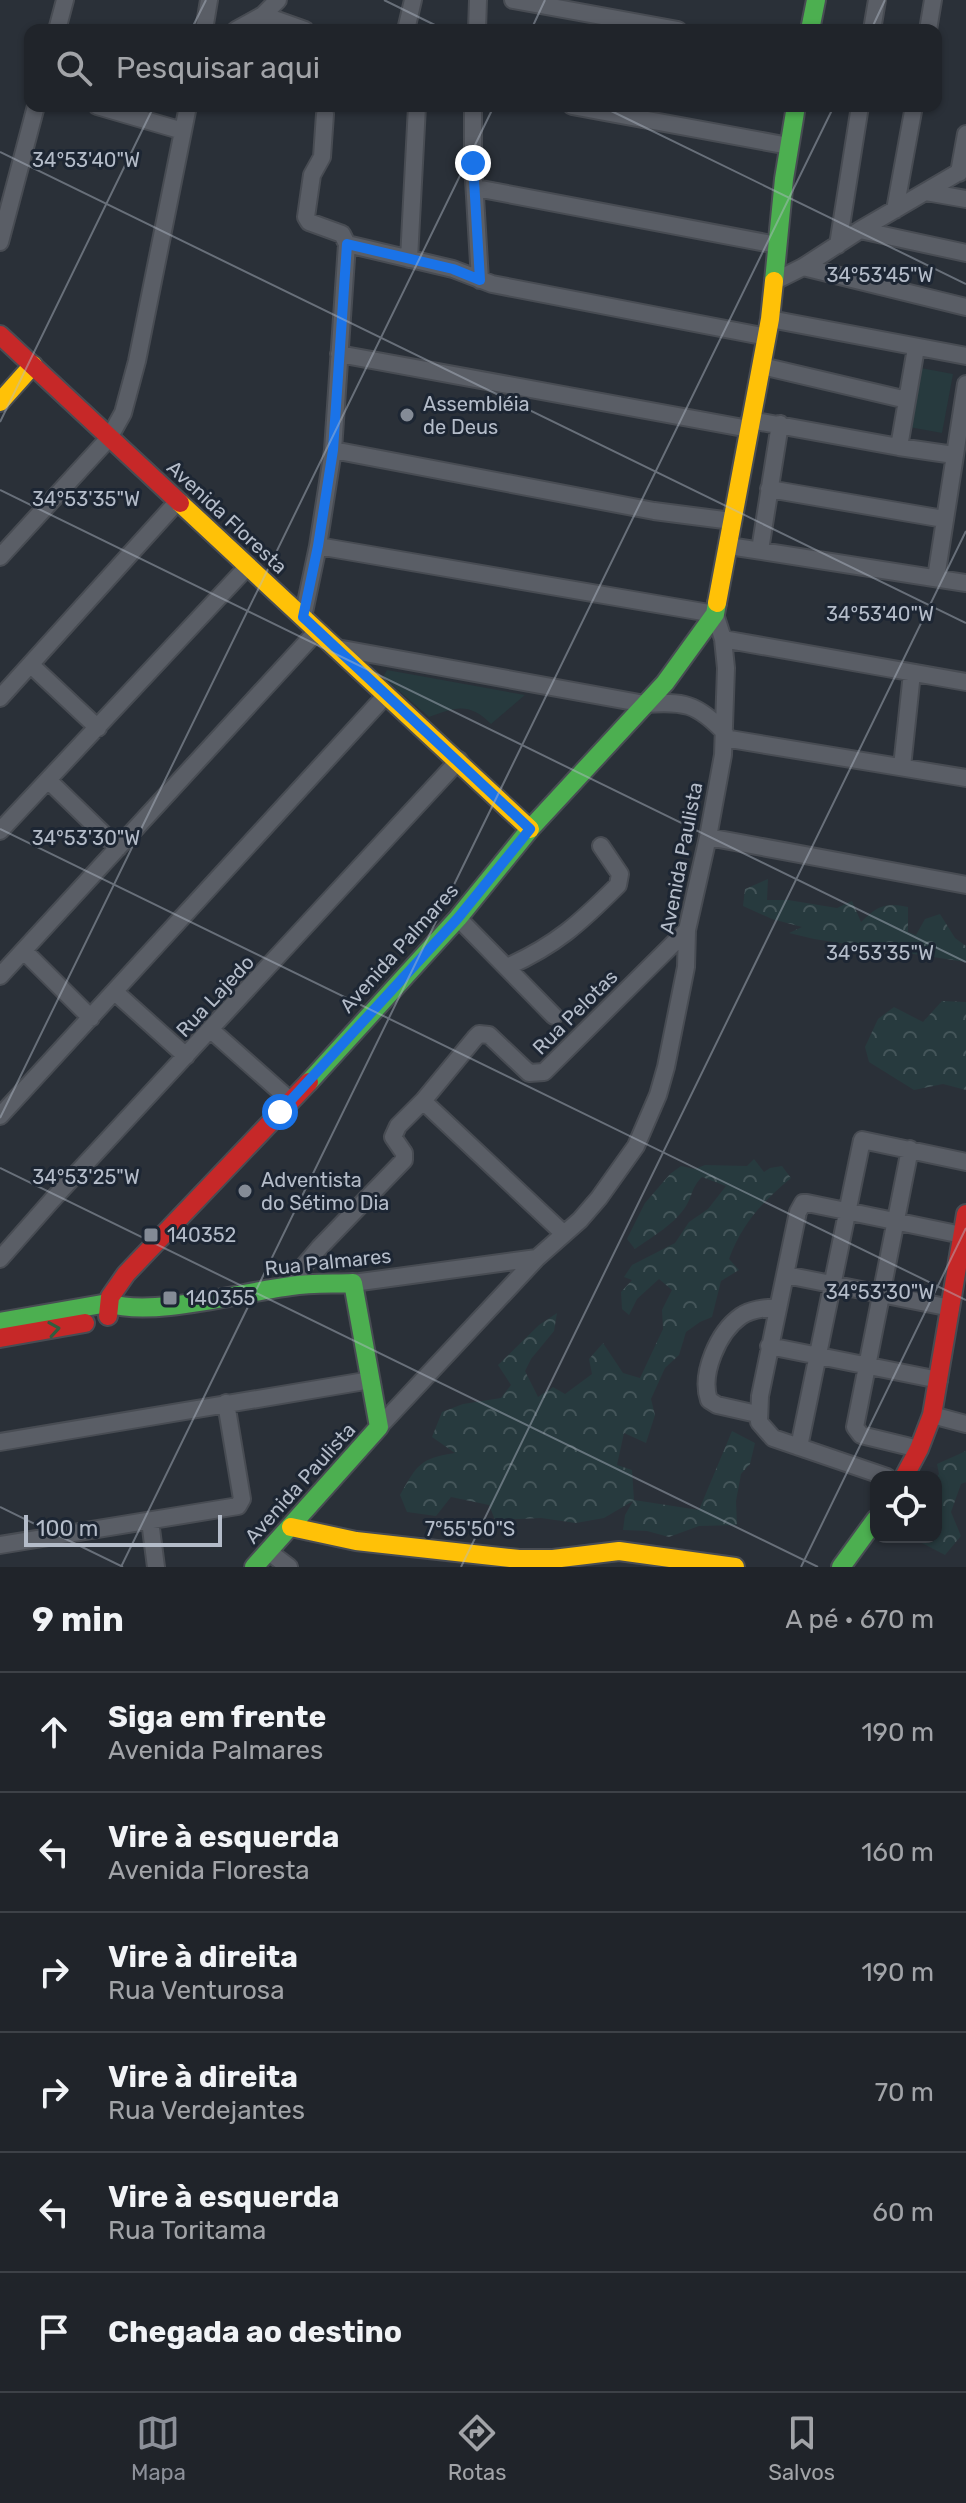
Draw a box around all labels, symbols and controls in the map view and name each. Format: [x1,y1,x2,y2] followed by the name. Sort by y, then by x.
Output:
[24,24,942,112] search box
[52,46,96,90] icon: search
[116,50,320,86] text: Pesquisar aqui
[455,145,491,181] route end
[32,148,140,172] text: 34°53'40"W
[826,263,934,287] text: 34°53'45"W
[423,392,530,439] place label: Assembléia de Deus
[398,406,416,424] marker: Assembléia de Deus
[162,455,292,579] street label: Avenida Floresta
[32,487,140,511] text: 34°53'35"W
[826,602,934,626] text: 34°53'40"W
[655,780,707,936] street label: Avenida Paulista
[32,826,140,850] text: 34°53'30"W
[335,878,463,1018] street label: Avenida Palmares
[826,941,934,965] text: 34°53'35"W
[171,950,259,1042] street label: Rua Lajedo
[528,965,622,1059] street label: Rua Pelotas
[262,1094,298,1130] route start
[32,1165,140,1189] text: 34°53'25"W
[261,1168,389,1215] place label: Adventista do Sétimo Dia
[236,1182,254,1200] marker: Adventista do Sétimo Dia
[167,1223,236,1247] place label: 140352
[142,1226,160,1244] marker: 140352
[263,1243,393,1281] street label: Rua Palmares
[826,1280,934,1304] text: 34°53'30"W
[186,1286,255,1310] place label: 140355
[161,1289,179,1307] marker: 140355
[48,1321,61,1338] one-way arrow
[240,1418,360,1548] street label: Avenida Paulista
[870,1471,942,1543] map controls
[870,1471,942,1543] button: locate
[24,1511,222,1547] scale bar
[36,1515,98,1542] text: 100 m
[425,1517,515,1541] text: 7°55'50"S
[32,1599,124,1640] text: 9 min
[785,1604,934,1635] text: A pé · 670 m
[108,1699,326,1735] text: Siga em frente
[32,1710,76,1754] icon: ahead
[861,1717,934,1748] text: 190 m
[108,1735,323,1766] text: Avenida Palmares
[108,1819,339,1855] text: Vire à esquerda
[32,1830,76,1874] icon: left
[861,1837,934,1868] text: 160 m
[108,1855,310,1886] text: Avenida Floresta
[108,1939,298,1975] text: Vire à direita
[32,1950,76,1994] icon: right
[861,1957,934,1988] text: 190 m
[108,1975,284,2006] text: Rua Venturosa
[108,2059,298,2095] text: Vire à direita
[32,2070,76,2114] icon: right
[875,2077,934,2108] text: 70 m
[108,2095,305,2126] text: Rua Verdejantes
[108,2179,339,2215] text: Vire à esquerda
[32,2190,76,2234] icon: left
[872,2197,934,2228] text: 60 m
[108,2215,266,2246] text: Rua Toritama
[32,2310,76,2354] icon: arrive
[108,2314,402,2350] text: Chegada ao destino
[131,2411,186,2486] tab: Mapa
[448,2411,506,2486] tab: Rotas
[768,2411,835,2486] tab: Salvos

